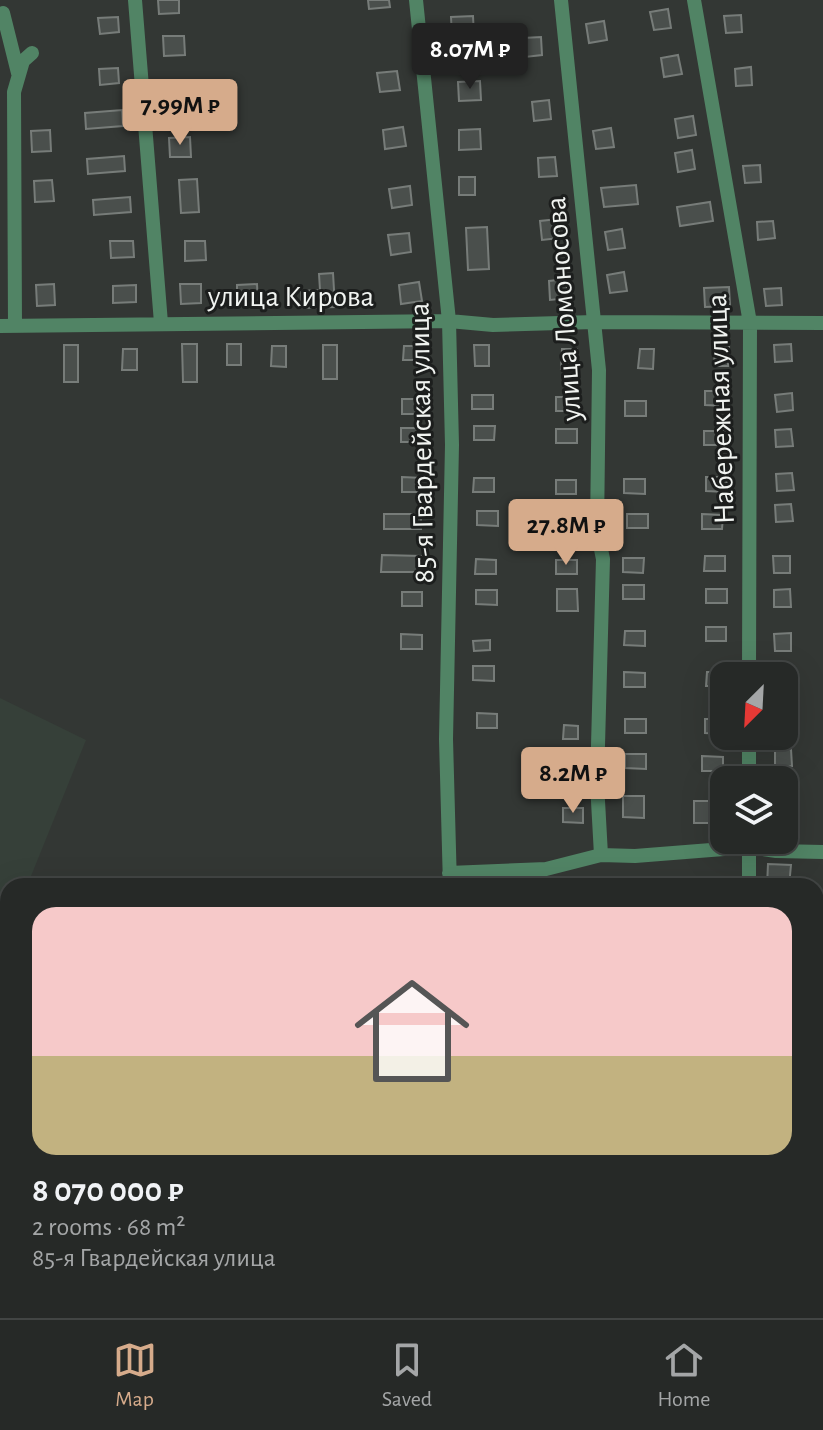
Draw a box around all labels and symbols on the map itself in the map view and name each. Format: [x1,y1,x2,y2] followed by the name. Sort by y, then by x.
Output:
[396,23,544,91] pin: 8.07M ₽
[106,79,254,147] pin: 7.99M ₽
[541,196,587,423] street label: улица Ломоносова
[207,282,374,312] street label: улица Кирова
[702,293,740,525] street label: Набережная улица
[405,302,439,584] street label: 85-я Гвардейская улица
[492,499,640,567] pin: 27.8M ₽
[710,662,798,750] north arrow
[508,747,638,815] pin: 8.2M ₽

